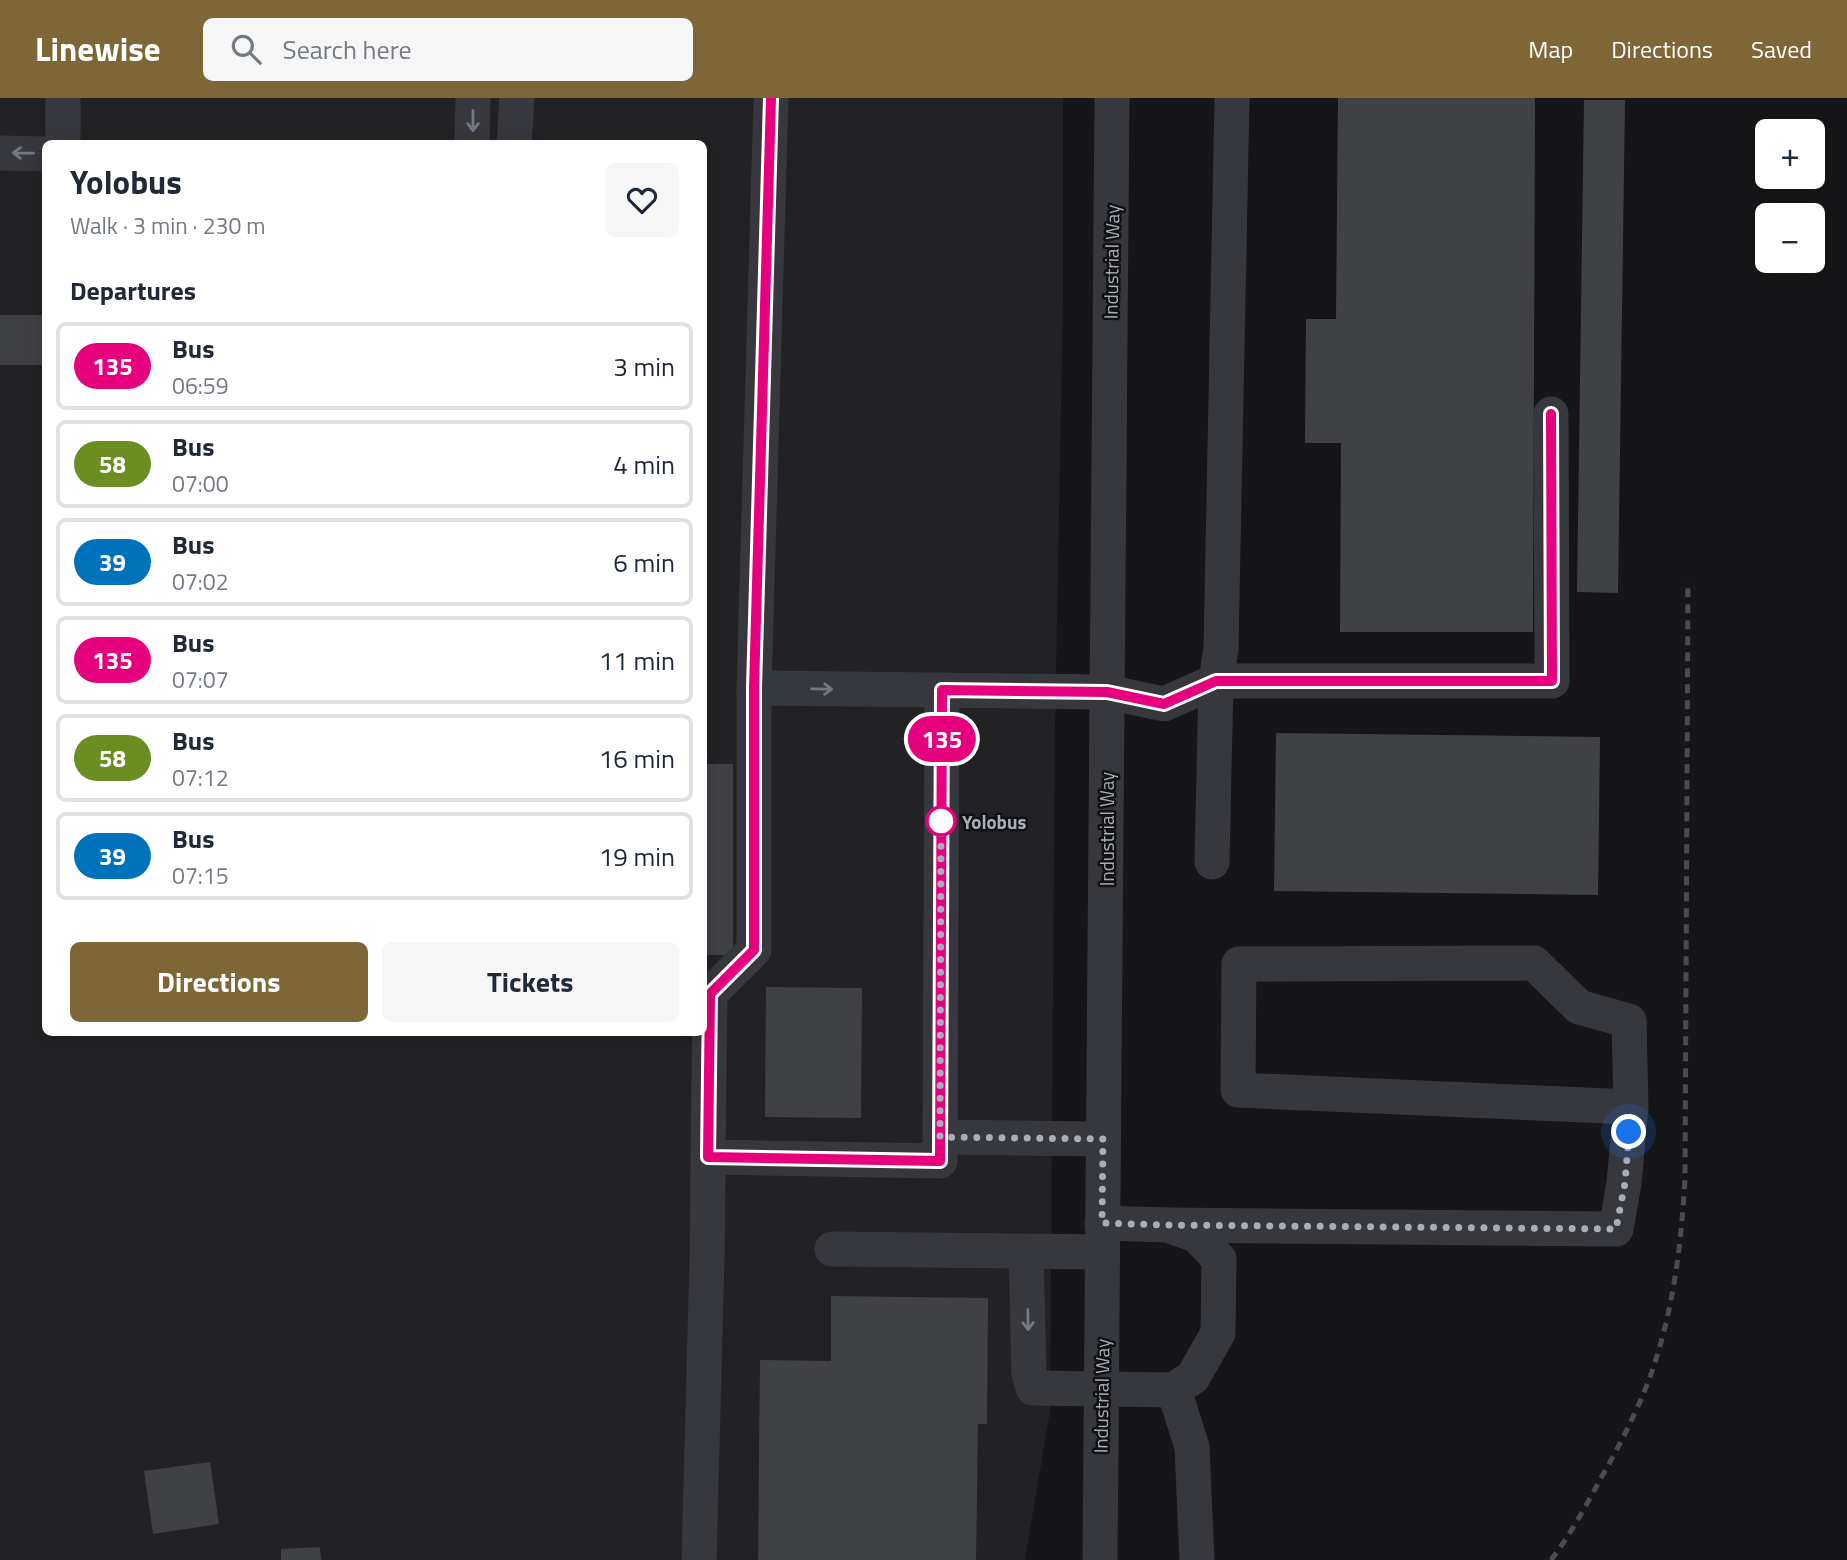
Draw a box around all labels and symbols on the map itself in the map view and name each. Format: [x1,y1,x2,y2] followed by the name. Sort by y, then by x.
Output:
[466,109,480,132] one-way arrow
[12,147,35,160] one-way arrow
[1096,205,1126,319] street label: Industrial Way
[811,682,834,696] one-way arrow
[902,716,982,762] line badge: 135
[1092,772,1121,886] street label: Industrial Way
[926,806,956,836] marker: Yolobus
[962,807,1026,836] place label: Yolobus
[1611,1114,1646,1149] your location
[1021,1308,1035,1331] one-way arrow
[1086,1339,1116,1453] street label: Industrial Way

